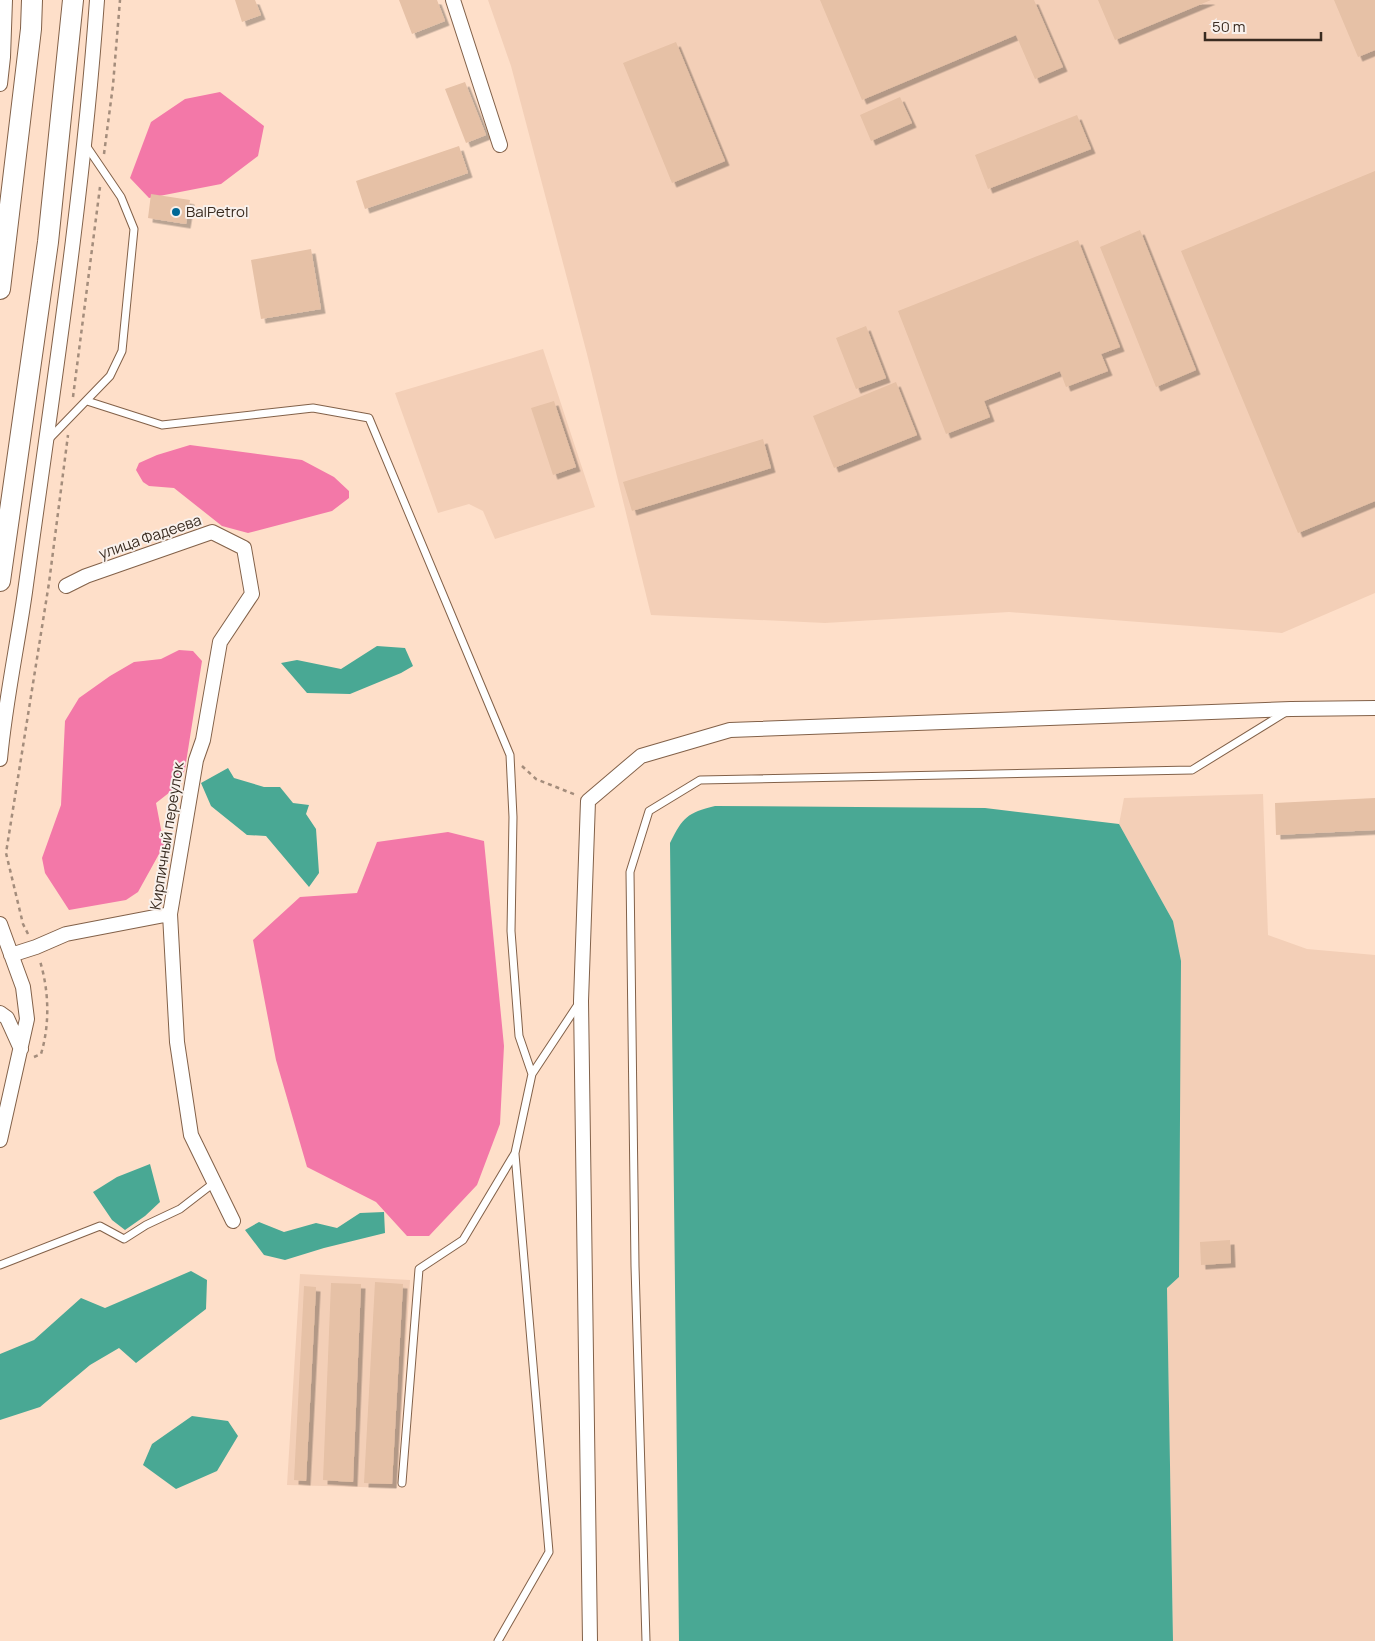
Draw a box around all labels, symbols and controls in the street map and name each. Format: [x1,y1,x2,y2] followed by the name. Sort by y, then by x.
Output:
[1205,10,1321,42] scale bar
[1212,16,1246,37] text: 50 m
[186,201,248,222] place label: BalPetrol
[170,206,182,218] marker: BalPetrol
[96,509,204,564] street label: улица Фадеева
[144,760,189,911] street label: Кирпичный переулок

